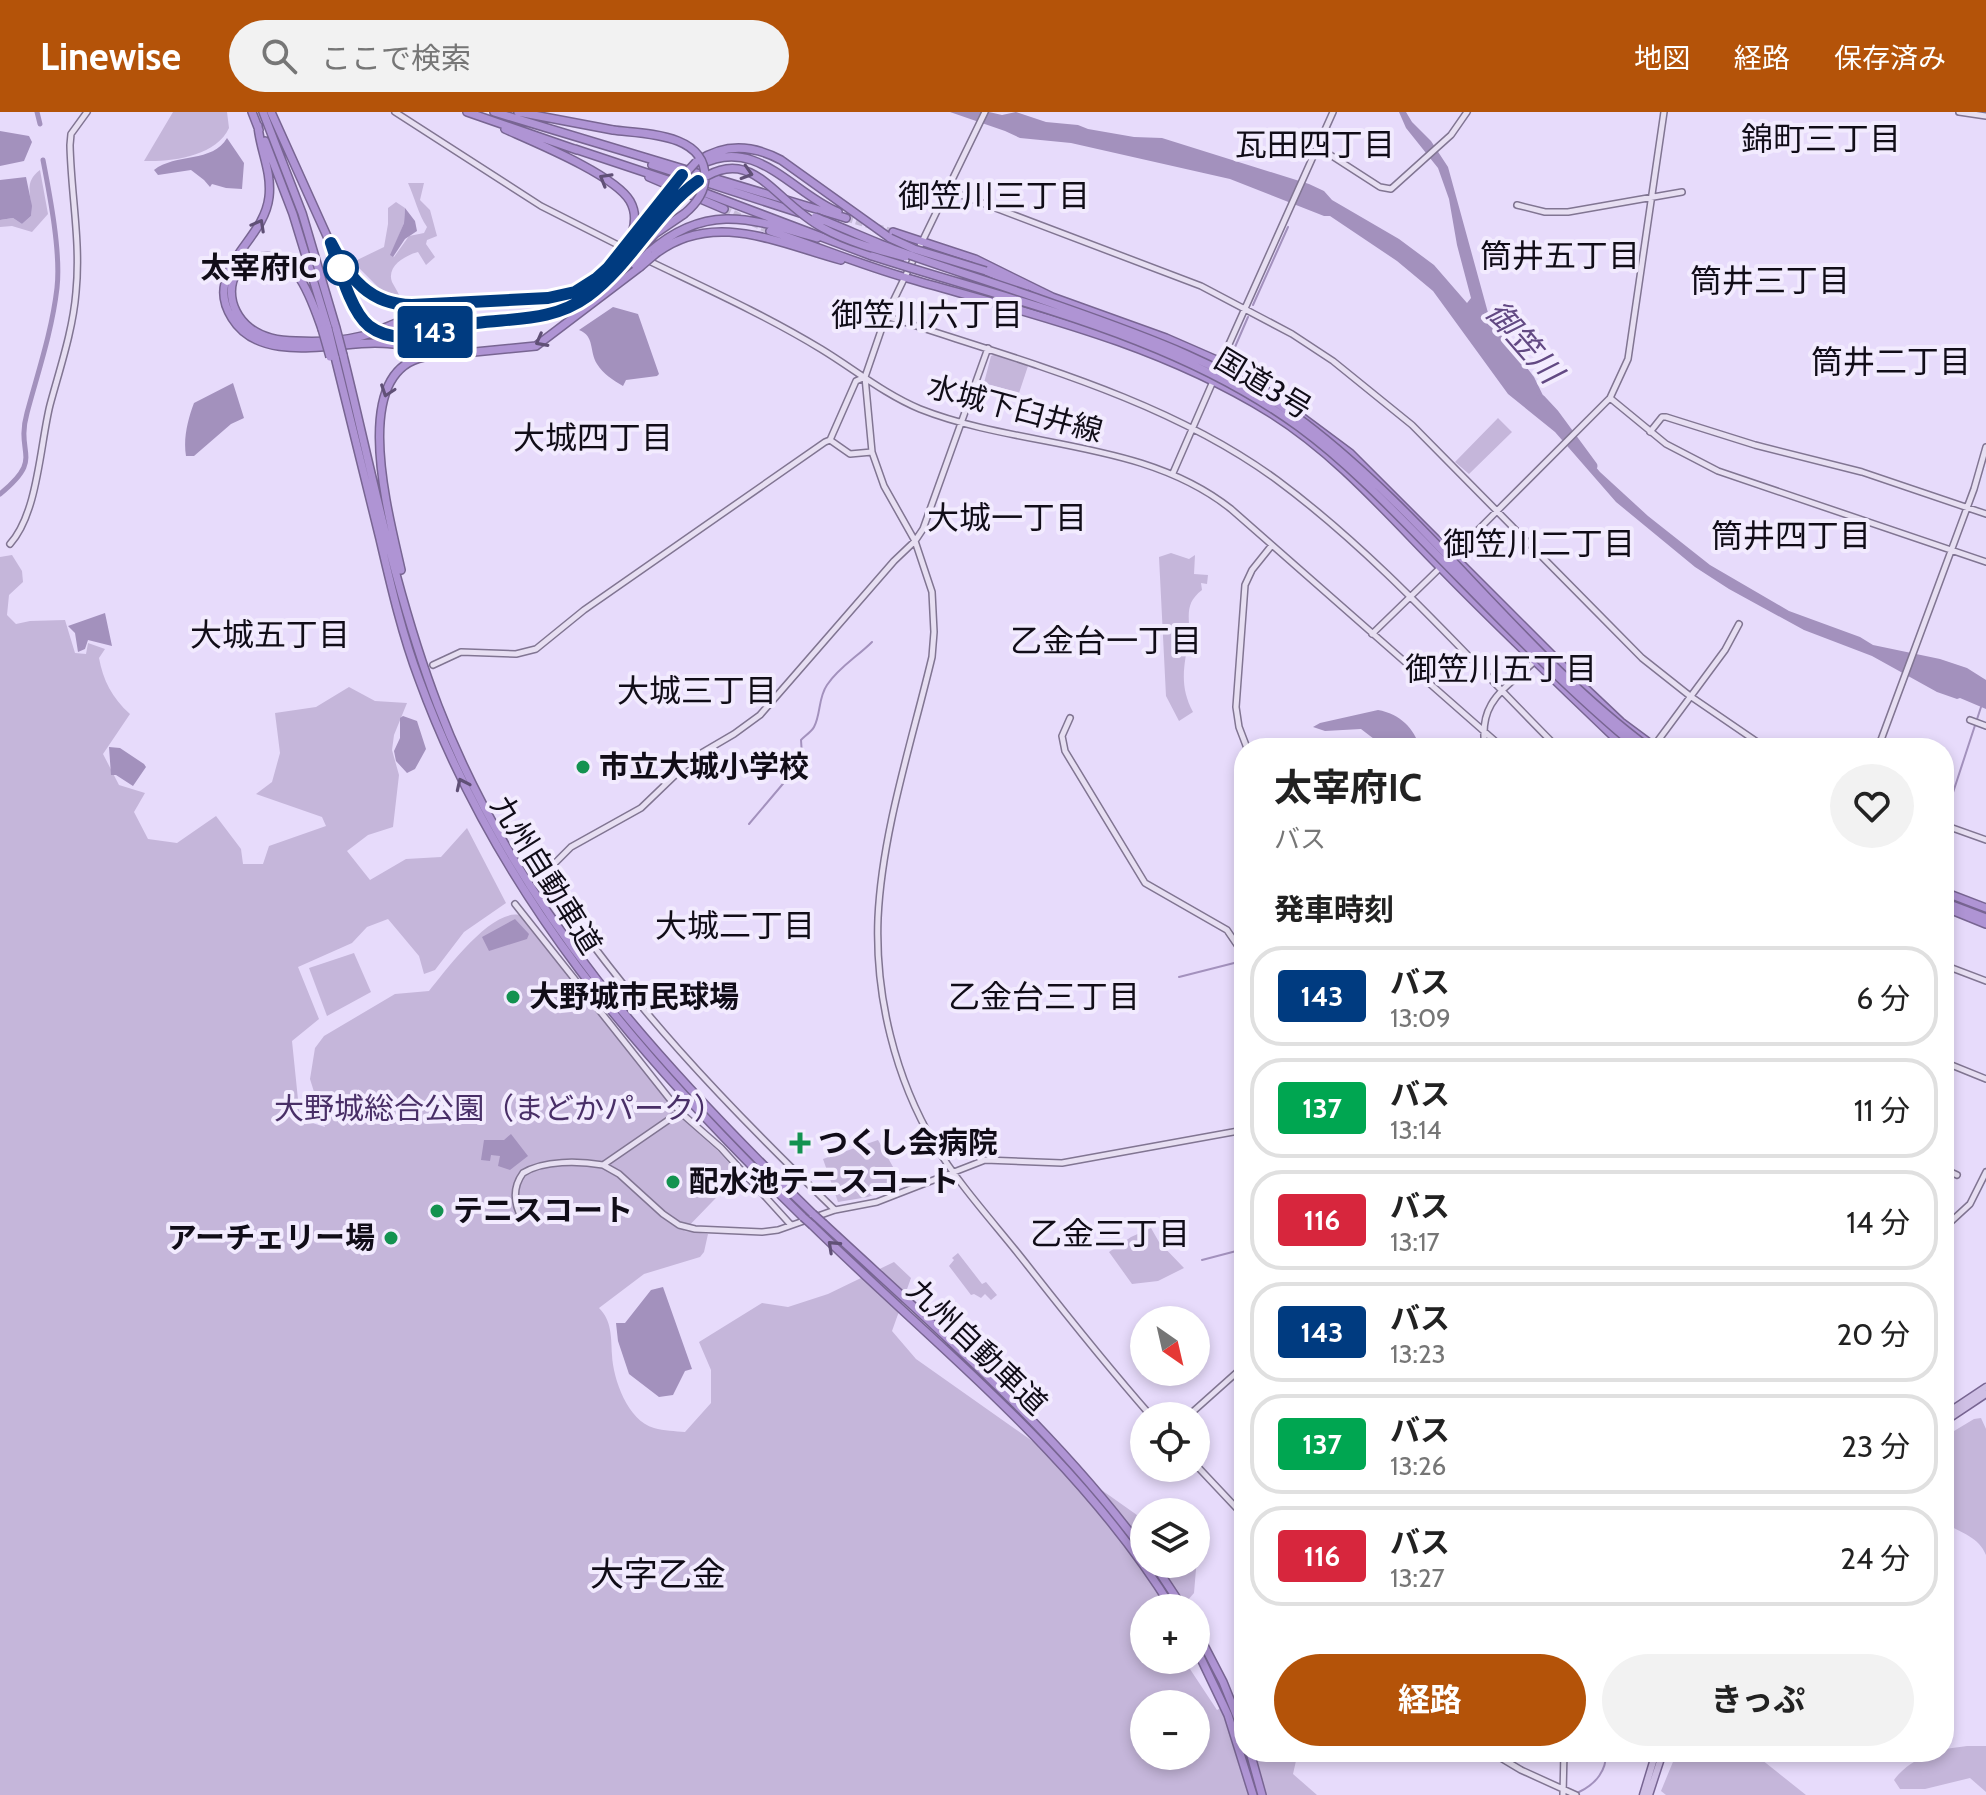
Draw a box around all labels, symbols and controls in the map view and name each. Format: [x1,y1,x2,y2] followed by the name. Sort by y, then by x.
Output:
[229,20,789,92] search box
[40,33,181,80] text: Linewise
[257,34,301,78] icon: search
[321,40,471,77] text: ここで検索
[1634,41,1690,75] text: 地図
[1734,41,1790,75] text: 経路
[1834,41,1946,75] text: 保存済み
[1741,119,1901,158] district label: 錦町三丁目
[1235,125,1395,164] district label: 瓦田四丁目
[739,164,753,180] one-way arrow
[599,173,614,189] one-way arrow
[898,176,1090,215] district label: 御笠川三丁目
[249,219,264,233] one-way arrow
[1480,236,1640,275] district label: 筒井五丁目
[200,249,317,286] place label: 太宰府IC
[324,251,358,285] marker: 太宰府IC
[1690,261,1850,300] district label: 筒井三丁目
[1478,293,1573,393] water label: 御笠川
[831,295,1023,334] district label: 御笠川六丁目
[389,306,481,358] line badge: 143
[414,315,456,349] text: 143
[535,332,549,347] one-way arrow
[1208,340,1318,427] street label: 国道3号
[1811,342,1971,381] district label: 筒井二丁目
[923,367,1107,450] street label: 水城下臼井線
[380,383,396,397] one-way arrow
[513,418,673,457] district label: 大城四丁目
[927,498,1087,537] district label: 大城一丁目
[1711,516,1871,555] district label: 筒井四丁目
[1443,524,1635,563] district label: 御笠川二丁目
[190,615,350,654] district label: 大城五丁目
[1010,621,1202,660] district label: 乙金台一丁目
[1405,649,1597,688] district label: 御笠川五丁目
[617,671,777,710] district label: 大城三丁目
[599,748,809,785] place label: 市立大城小学校
[574,758,592,776] marker: 市立大城小学校
[1274,764,1422,811] text: 太宰府IC
[1830,764,1914,848] button: heart
[457,777,472,792] one-way arrow
[483,789,610,961] street label: 九州自動車道
[1274,823,1326,855] text: バス
[1274,891,1394,928] text: 発車時刻
[655,906,815,945] district label: 大城二丁目
[1390,964,1450,1001] text: バス
[948,977,1140,1016] district label: 乙金台三丁目
[529,978,739,1015] place label: 大野城市民球場
[1301,979,1343,1013] text: 143
[1856,980,1910,1017] text: 6 分
[504,988,522,1006] marker: 大野城市民球場
[1390,1002,1451,1034] text: 13:09
[1390,1076,1450,1113] text: バス
[274,1090,724,1127] park label: 大野城総合公園（まどかパーク）
[1302,1091,1342,1125] text: 137
[1854,1092,1910,1129] text: 11 分
[1390,1114,1441,1146] text: 13:14
[818,1124,998,1161] place label: つくし会病院
[789,1132,811,1154] marker: つくし会病院
[689,1163,959,1200] place label: 配水池テニスコート
[664,1173,682,1191] marker: 配水池テニスコート
[1390,1188,1450,1225] text: バス
[453,1192,633,1229] place label: テニスコート
[428,1202,446,1220] marker: テニスコート
[1304,1203,1340,1237] text: 116
[1846,1204,1910,1241] text: 14 分
[1030,1214,1190,1253] district label: 乙金三丁目
[167,1219,375,1256] place label: アーチェリー場
[1390,1226,1440,1258] text: 13:17
[382,1229,400,1247] marker: アーチェリー場
[828,1240,842,1255] one-way arrow
[900,1271,1055,1422] street label: 九州自動車道
[1390,1300,1450,1337] text: バス
[1130,1306,1210,1386] north arrow
[1130,1306,1210,1770] map controls
[1301,1315,1343,1349] text: 143
[1837,1316,1910,1353] text: 20 分
[1390,1338,1446,1370] text: 13:23
[1130,1402,1210,1482] button: locate
[1390,1412,1450,1449] text: バス
[1302,1427,1342,1461] text: 137
[1841,1428,1910,1465] text: 23 分
[1390,1450,1446,1482] text: 13:26
[1130,1498,1210,1578] button: layers
[1390,1524,1450,1561] text: バス
[1304,1539,1340,1573] text: 116
[1840,1540,1910,1577] text: 24 分
[590,1553,726,1595] district label: 大字乙金
[1390,1562,1445,1594] text: 13:27
[1130,1594,1210,1674] button: +
[1274,1654,1586,1746] button: 経路
[1602,1654,1914,1746] button: きっぷ
[1130,1690,1210,1770] button: −

